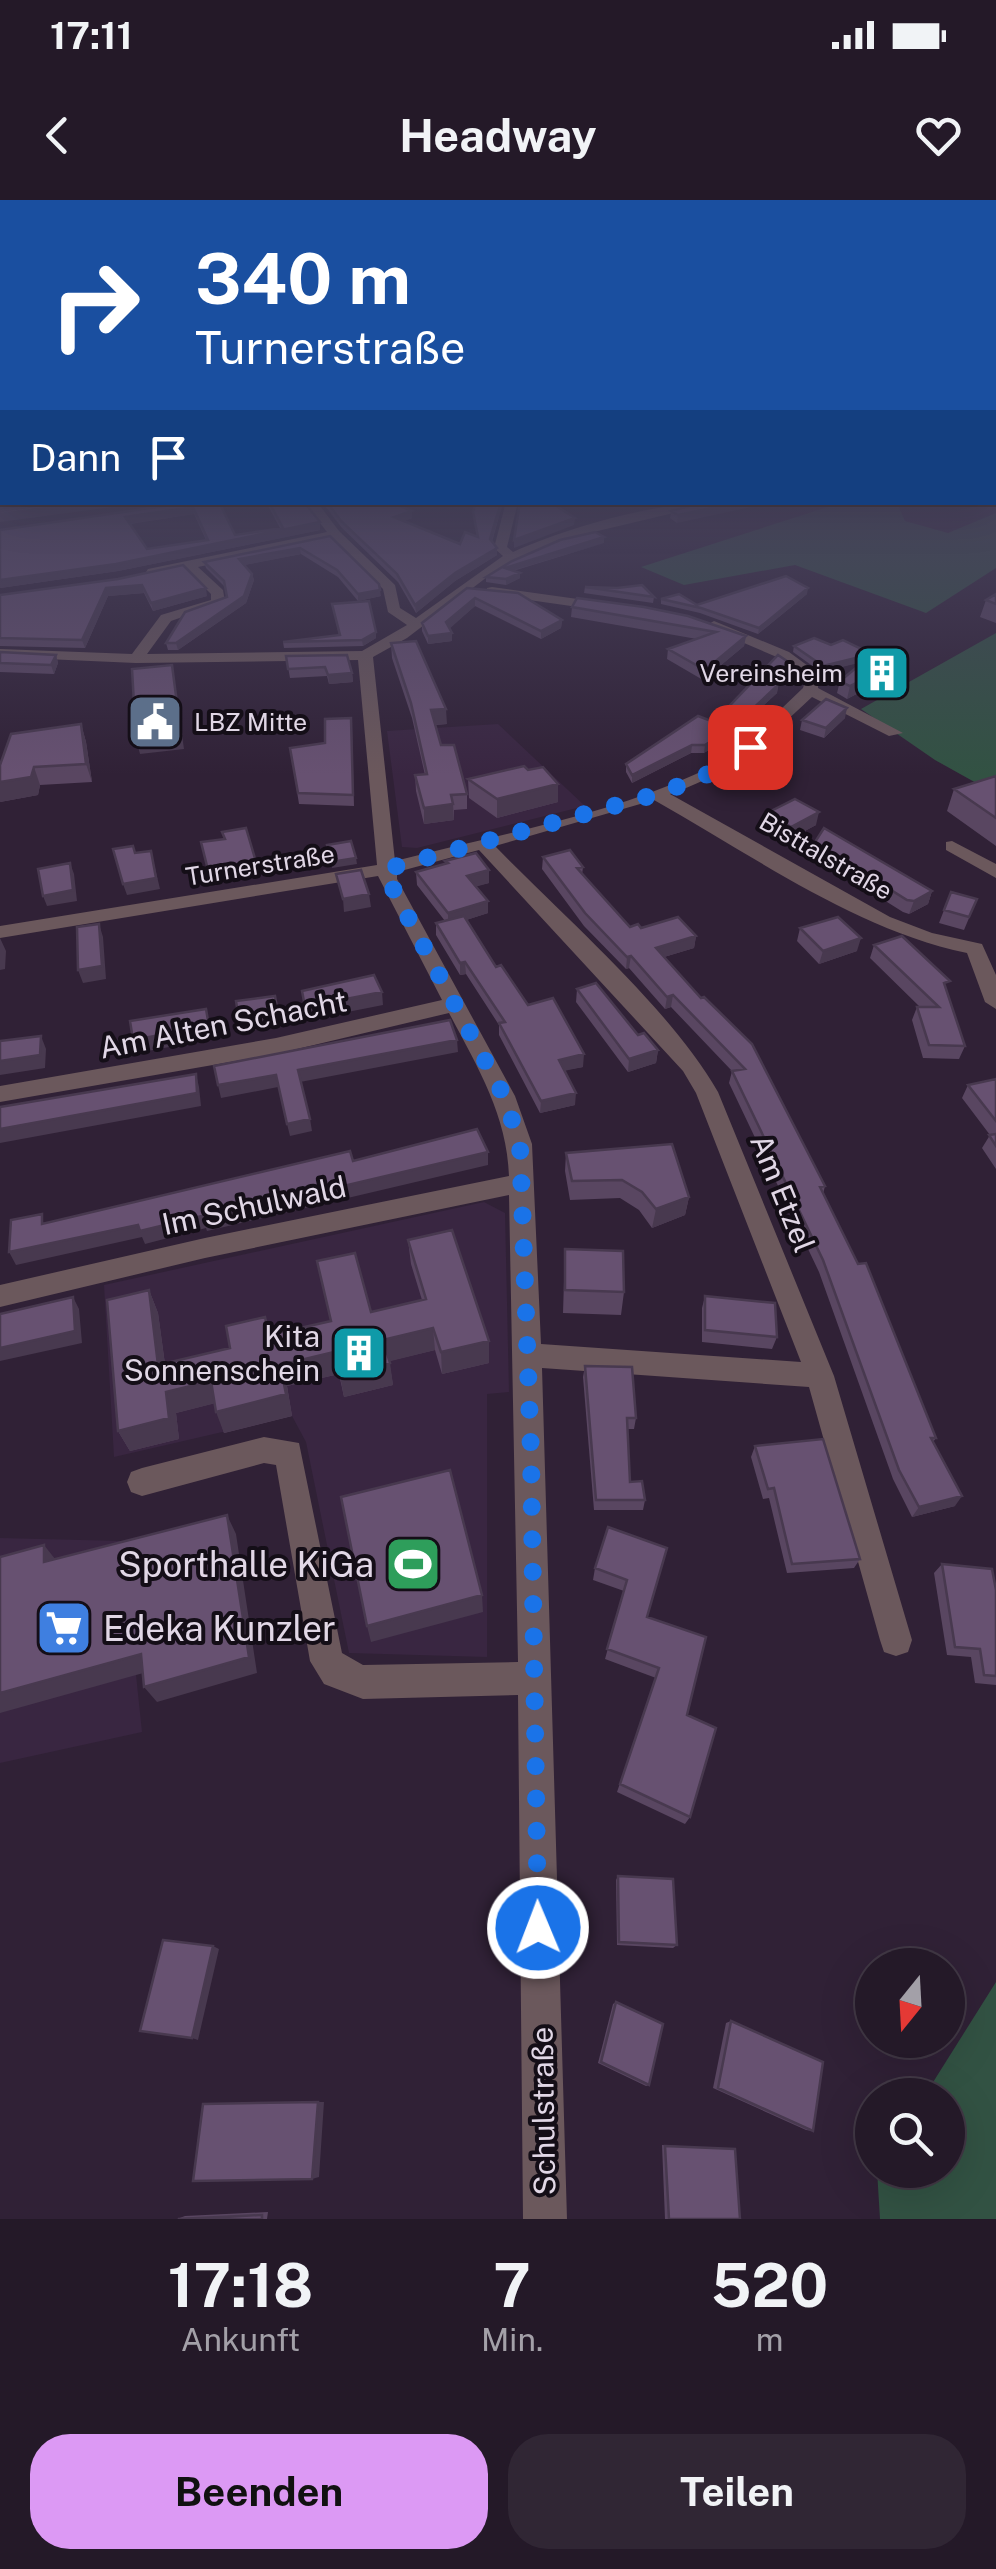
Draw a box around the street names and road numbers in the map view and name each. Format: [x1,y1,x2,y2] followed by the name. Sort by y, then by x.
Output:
[754,806,898,906] street label: Bisttalstraße
[183,838,337,892] street label: Turnerstraße
[96,982,350,1066] street label: Am Alten Schacht
[743,1129,823,1257] street label: Am Etzel
[159,1168,349,1242] street label: Im Schulwald
[524,2026,562,2196] street label: Schulstraße

